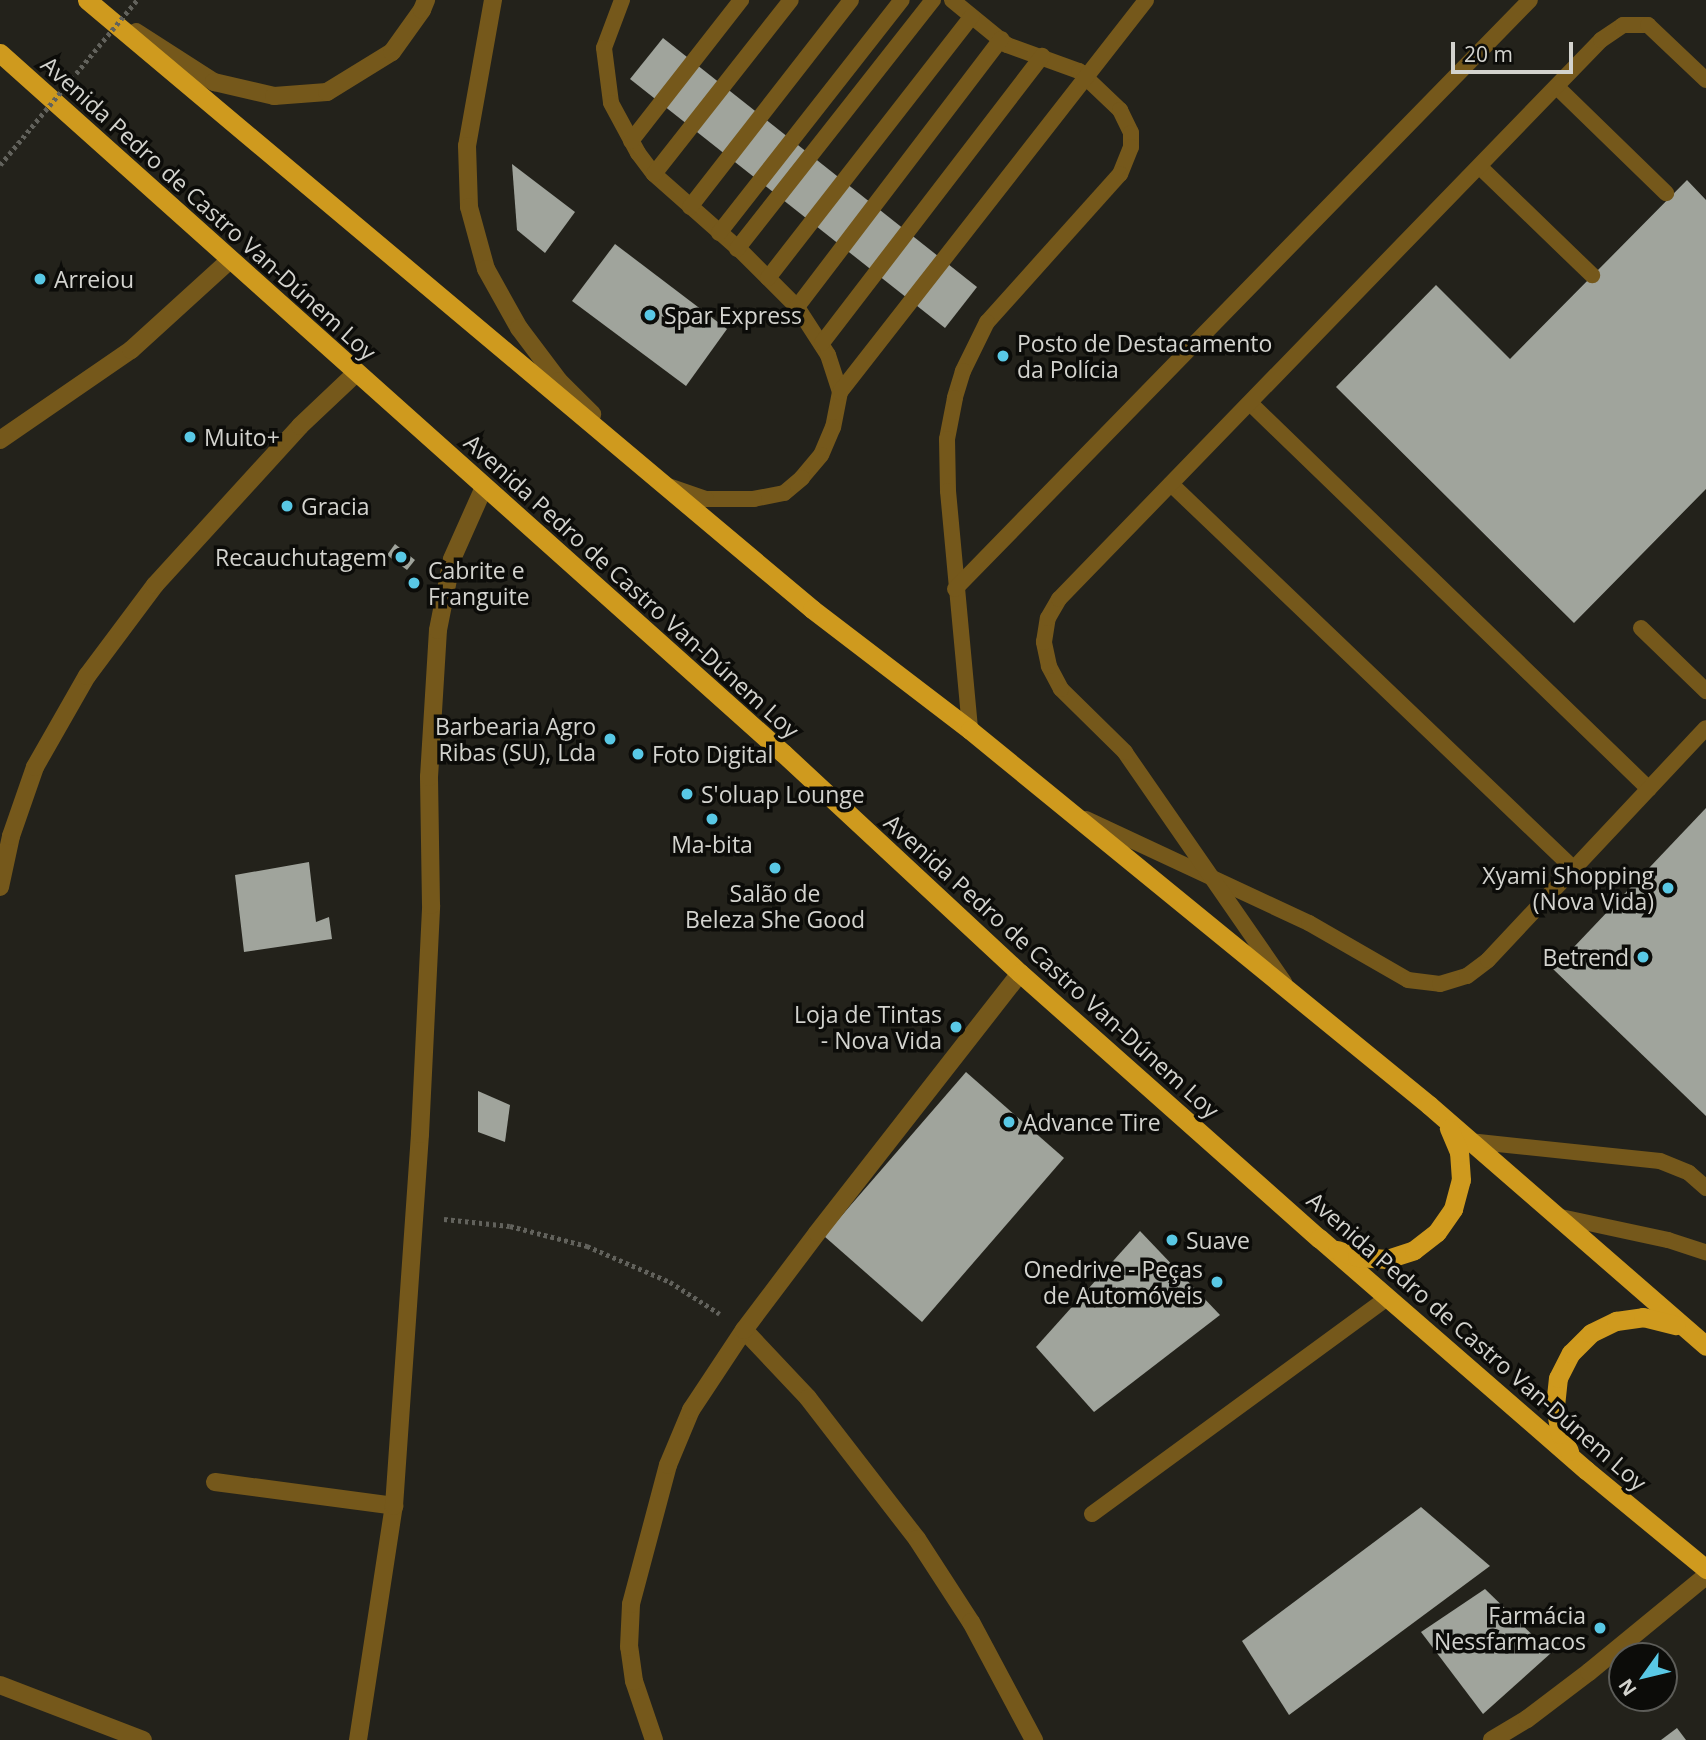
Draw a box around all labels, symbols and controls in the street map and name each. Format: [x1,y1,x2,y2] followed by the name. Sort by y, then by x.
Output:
[1454,28,1576,72] scale bar
[1464,40,1513,68] text: 20 m
[36,50,382,366] street label: Avenida Pedro de Castro Van-Dúnem Loy
[54,265,134,293] place label: Arreiou
[32,271,48,287] marker: Arreiou
[664,301,802,329] place label: Spar Express
[642,307,658,323] marker: Spar Express
[1017,329,1272,383] place label: Posto de Destacamento da Polícia
[995,348,1011,364] marker: Posto de Destacamento da Polícia
[204,423,280,451] place label: Muito+
[459,428,805,744] street label: Avenida Pedro de Castro Van-Dúnem Loy
[182,429,198,445] marker: Muito+
[301,492,370,520] place label: Gracia
[279,498,295,514] marker: Gracia
[215,543,387,571] place label: Recauchutagem
[393,549,409,565] marker: Recauchutagem
[428,556,530,610] place label: Cabrite e Franguite
[406,575,422,591] marker: Cabrite e Franguite
[435,712,596,766] place label: Barbearia Agro Ribas (SU), Lda
[602,731,618,747] marker: Barbearia Agro Ribas (SU), Lda
[652,740,773,768] place label: Foto Digital
[630,746,646,762] marker: Foto Digital
[701,780,865,808] place label: S'oluap Lounge
[679,786,695,802] marker: S'oluap Lounge
[879,808,1225,1124] street label: Avenida Pedro de Castro Van-Dúnem Loy
[704,811,720,827] marker: Ma-bita
[671,830,753,858] place label: Ma-bita
[767,860,783,876] marker: Salão de Beleza She Good
[1482,861,1654,915] place label: Xyami Shopping (Nova Vida)
[685,879,865,933] place label: Salão de Beleza She Good
[1660,880,1676,896] marker: Xyami Shopping (Nova Vida)
[1543,943,1629,971] place label: Betrend
[1635,949,1651,965] marker: Betrend
[794,1000,942,1054] place label: Loja de Tintas - Nova Vida
[948,1019,964,1035] marker: Loja de Tintas - Nova Vida
[1023,1108,1161,1136] place label: Advance Tire
[1001,1114,1017,1130] marker: Advance Tire
[1302,1186,1652,1496] street label: Avenida Pedro de Castro Van-Dúnem Loy
[1186,1226,1250,1254] place label: Suave
[1164,1232,1180,1248] marker: Suave
[1024,1255,1203,1309] place label: Onedrive - Peças de Automóveis
[1209,1274,1225,1290] marker: Onedrive - Peças de Automóveis
[1434,1601,1586,1655] place label: Farmácia Nessfarmacos
[1592,1620,1608,1636] marker: Farmácia Nessfarmacos
[1608,1642,1678,1712] north arrow
[1612,1674,1642,1701] text: N

